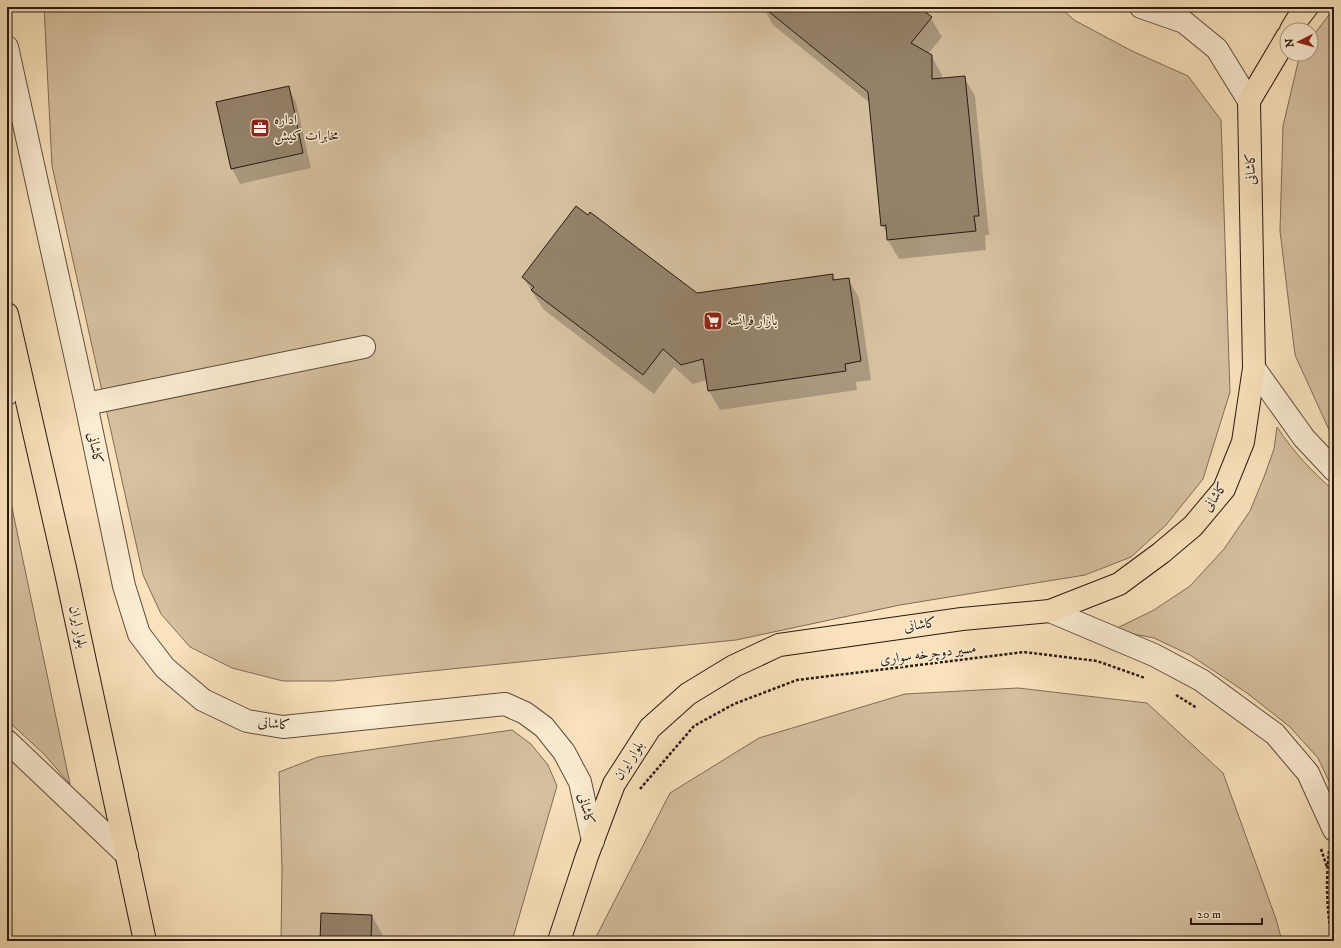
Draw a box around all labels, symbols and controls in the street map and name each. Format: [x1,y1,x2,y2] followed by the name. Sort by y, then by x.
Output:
[1279,22,1319,62] north arrow
[1283,38,1297,48] text: N
[274,111,340,145] place label: اداره مخابرات کیش
[249,117,271,139] office icon: اداره مخابرات کیش
[1242,153,1260,185] street label: کاشانی
[702,310,724,332] supermarket icon: بازار فرانسه
[727,312,778,330] place label: بازار فرانسه
[83,430,107,466] street label: کاشانی
[1198,479,1232,515] street label: کاشانی
[65,604,91,650] street label: بلوار ایران
[903,614,937,636] street label: کاشانی
[879,639,977,669] street label: مسیر دوچرخه سواری
[257,713,291,735] street label: کاشانی
[610,738,648,784] street label: بلوار ایران
[574,791,598,827] street label: کاشانی
[1191,900,1262,926] scale bar
[1197,907,1221,922] text: 20 m

